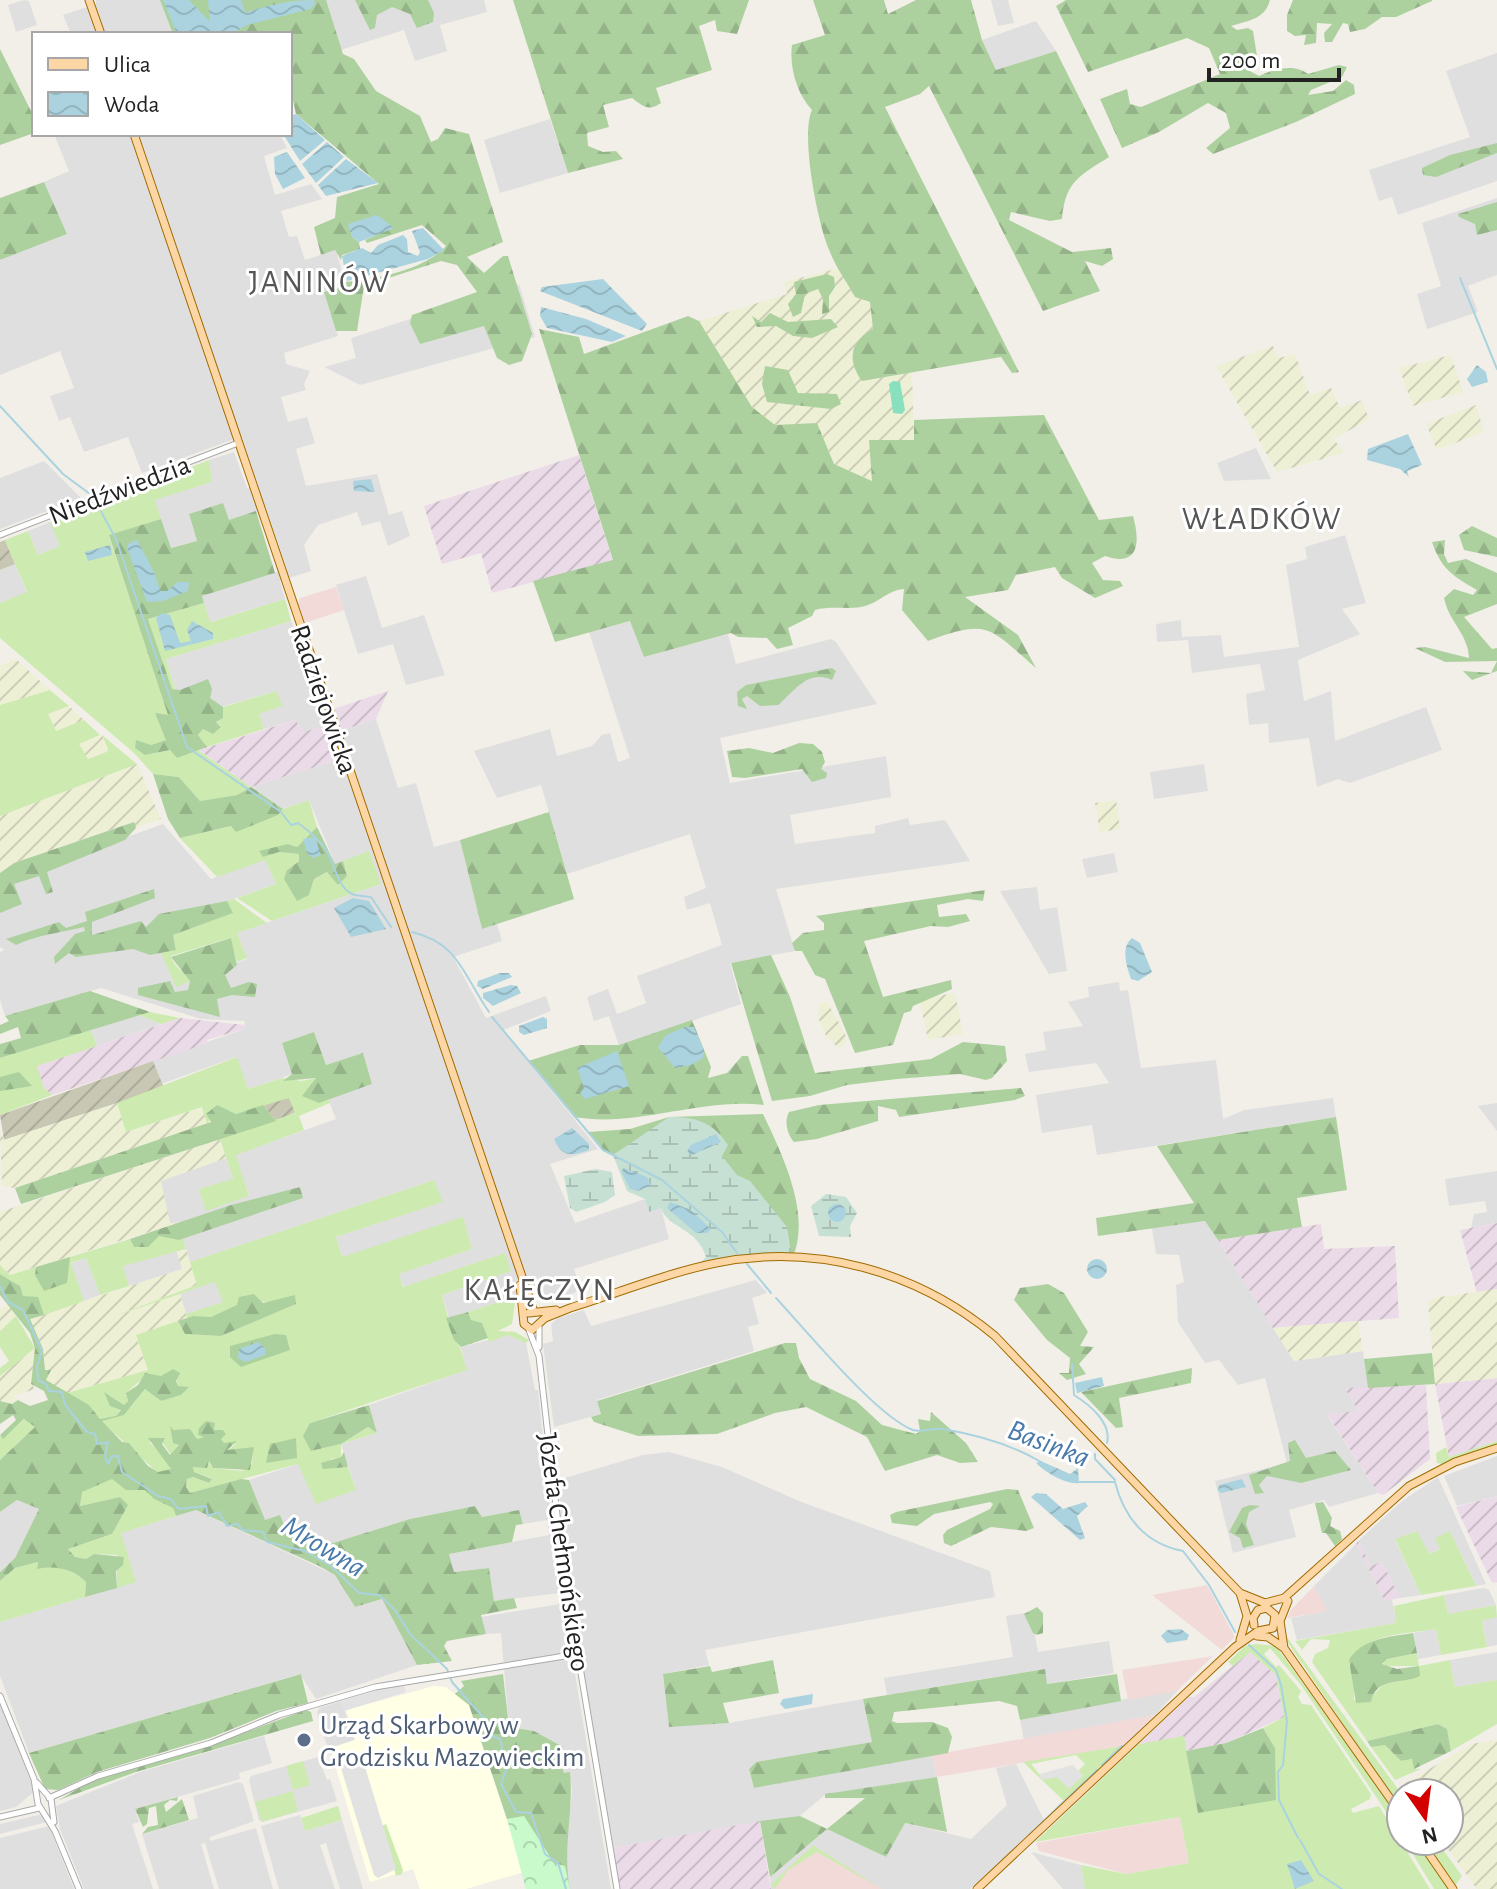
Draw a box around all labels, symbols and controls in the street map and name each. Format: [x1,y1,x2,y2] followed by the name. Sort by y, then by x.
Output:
[32,32,292,136] legend
[1209,32,1339,82] scale bar
[1221,49,1280,73] text: 200 m
[104,53,151,77] text: Ulica
[104,93,160,117] text: Woda
[249,264,391,298] district label: JANINÓW
[45,451,194,531] street label: Niedźwiedzia
[1182,501,1342,535] district label: WŁADKÓW
[284,621,362,778] street label: Radziejowicka
[464,1274,616,1307] district label: KAŁĘCZYN
[1004,1415,1094,1473] water label: Basinka
[532,1431,594,1673] street label: Józefa Chełmońskiego
[277,1510,370,1583] water label: Mrowna
[320,1712,584,1772] place label: Urząd Skarbowy w Grodzisku Mazowieckim
[295,1731,313,1749] marker: Urząd Skarbowy w Grodzisku Mazowieckim
[1385,1777,1465,1857] north arrow
[1420,1823,1440,1848] text: N

